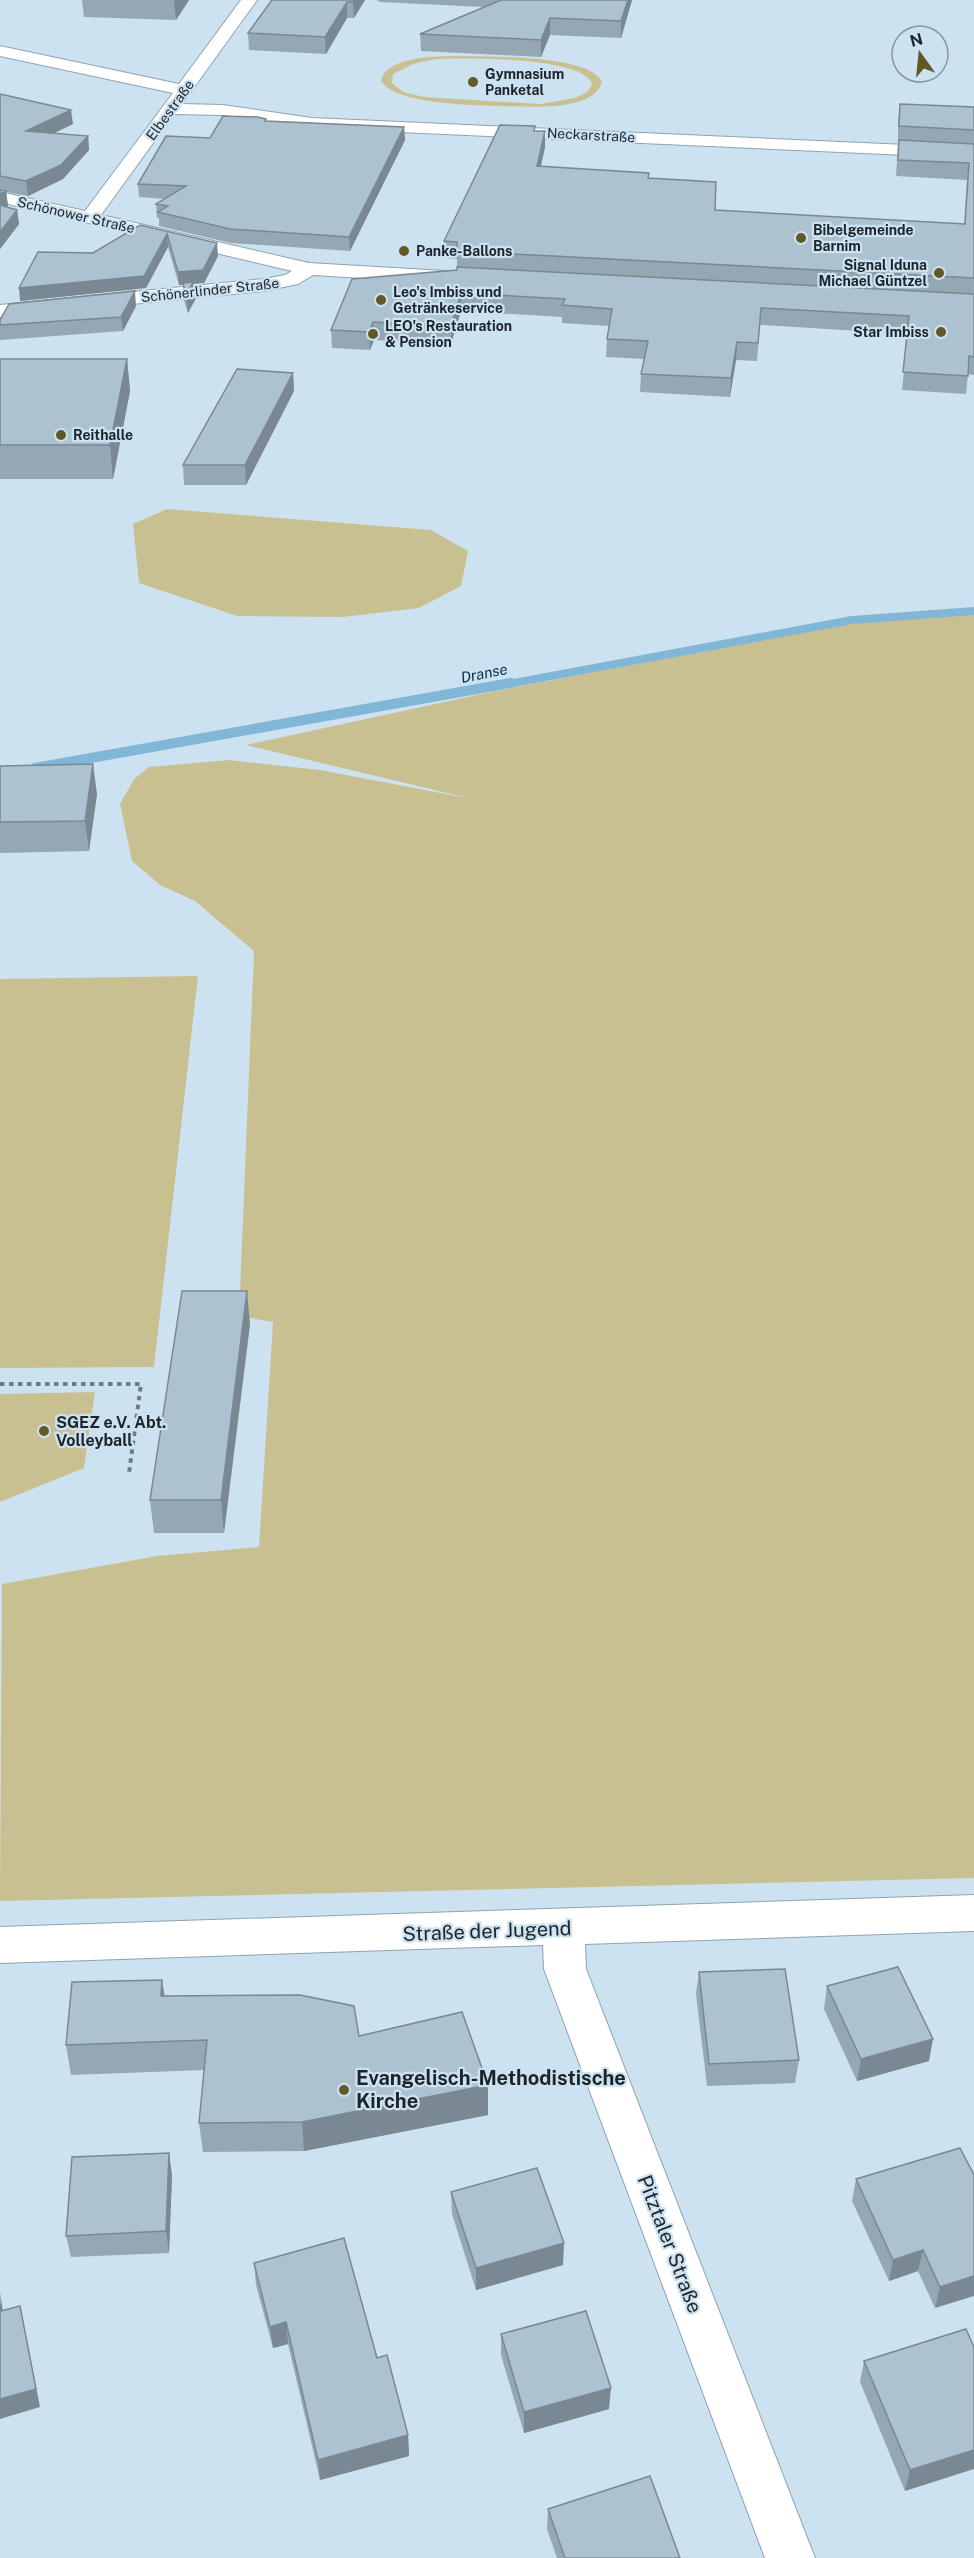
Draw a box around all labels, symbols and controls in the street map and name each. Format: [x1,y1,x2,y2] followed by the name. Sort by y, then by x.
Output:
[890,24,950,84] north arrow
[908,29,925,51] text: N
[485,66,564,98] place label: Gymnasium Panketal
[466,75,480,89] marker: Gymnasium Panketal
[143,77,197,143] street label: Elbestraße
[547,125,636,145] street label: Neckarstraße
[16,194,136,236] street label: Schönower Straße
[813,222,914,254] place label: Bibelgemeinde Barnim
[794,231,808,245] marker: Bibelgemeinde Barnim
[416,243,512,259] place label: Panke-Ballons
[397,244,411,258] marker: Panke-Ballons
[818,257,927,289] place label: Signal Iduna Michael Güntzel
[932,266,946,280] marker: Signal Iduna Michael Güntzel
[140,275,280,305] street label: Schönerlinder Straße
[393,284,503,316] place label: Leo's Imbiss und Getränkeservice
[374,293,388,307] marker: Leo's Imbiss und Getränkeservice
[385,318,512,350] place label: LEO's Restauration & Pension
[853,324,929,340] place label: Star Imbiss
[934,325,948,339] marker: Star Imbiss
[366,327,380,341] marker: LEO's Restauration & Pension
[73,427,133,443] place label: Reithalle
[54,428,68,442] marker: Reithalle
[459,660,509,686] water label: Dranse
[56,1413,166,1450] place label: SGEZ e.V. Abt. Volleyball
[37,1424,51,1438] marker: SGEZ e.V. Abt. Volleyball
[402,1916,572,1946] street label: Straße der Jugend
[356,2066,626,2113] place label: Evangelisch-Methodistische Kirche
[337,2083,351,2097] marker: Evangelisch-Methodistische Kirche
[633,2172,707,2316] street label: Pitztaler Straße

